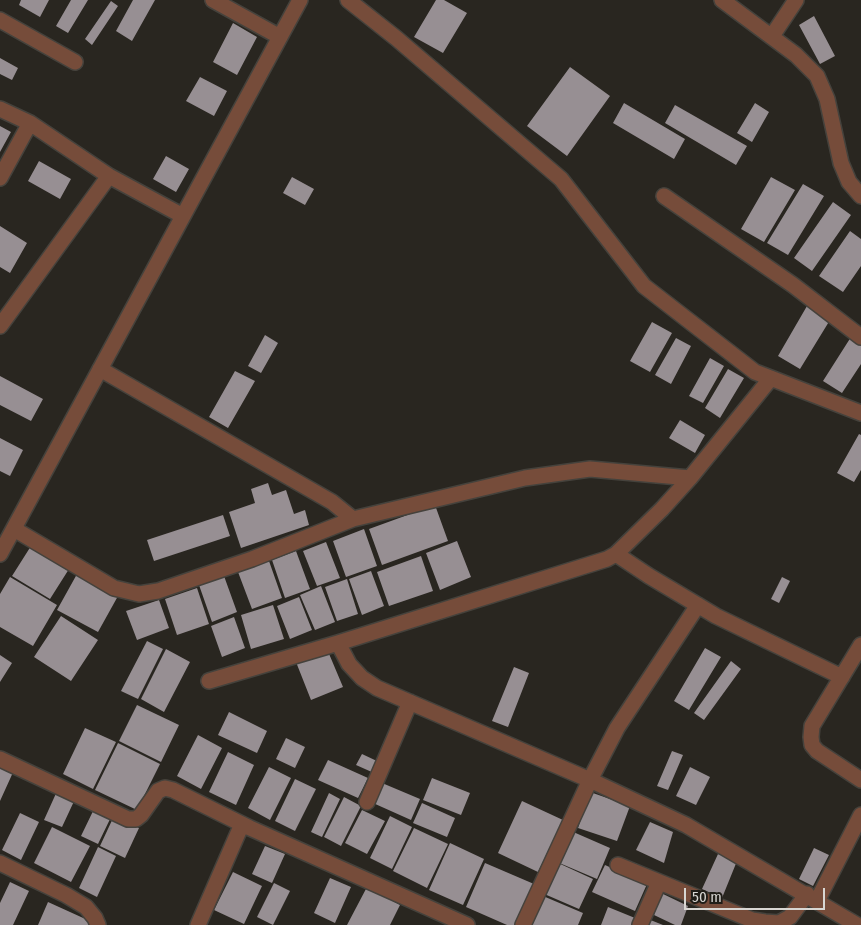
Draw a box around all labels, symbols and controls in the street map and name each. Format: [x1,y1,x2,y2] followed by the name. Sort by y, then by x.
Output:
[686,878,827,910] scale bar
[692,888,722,906] text: 50 m

